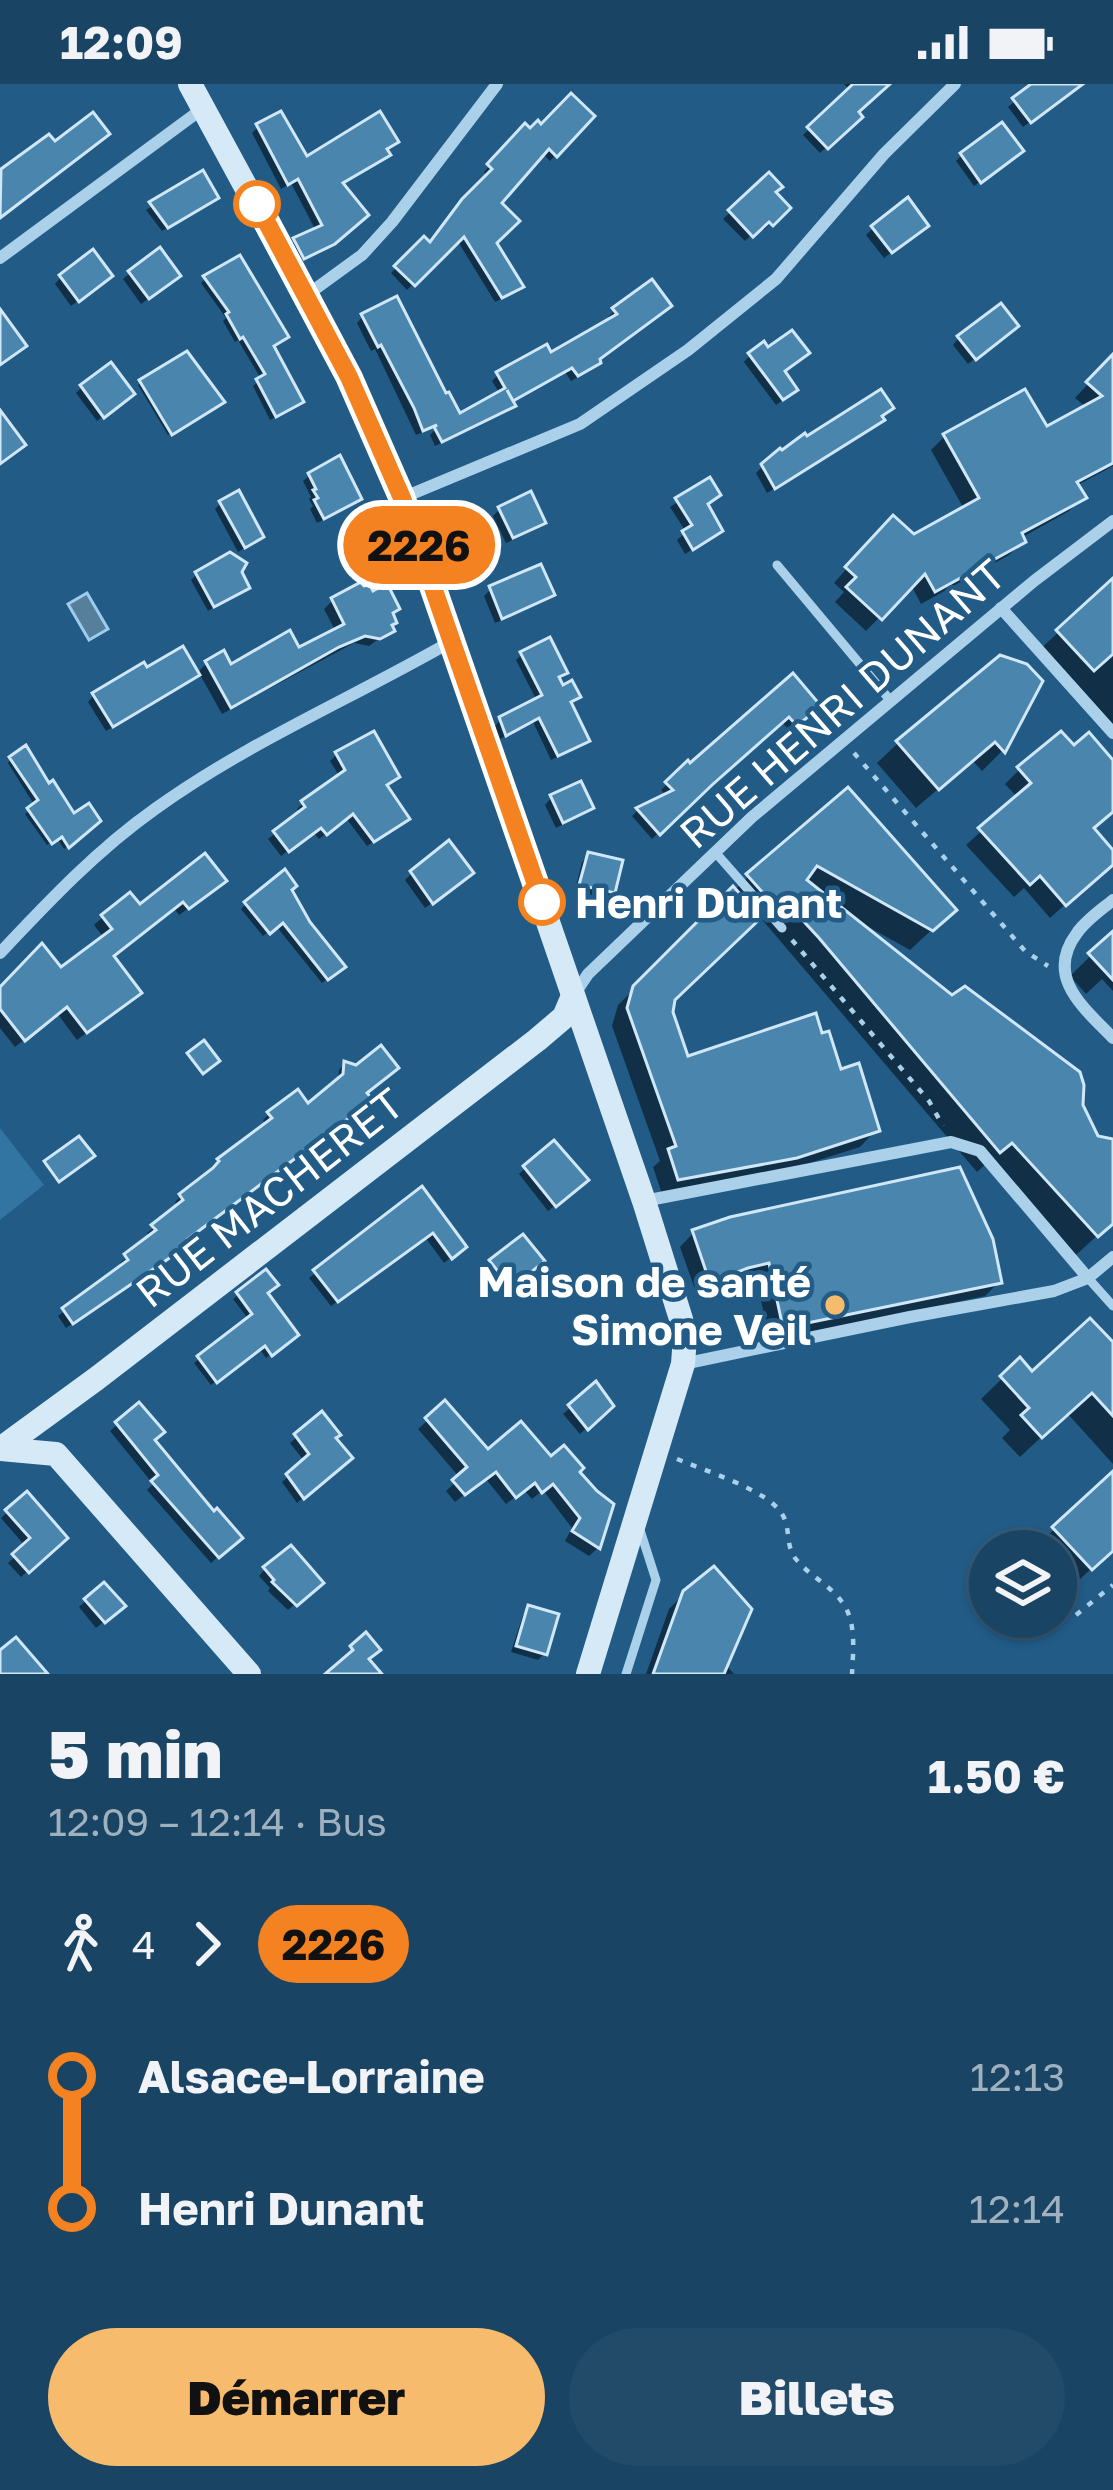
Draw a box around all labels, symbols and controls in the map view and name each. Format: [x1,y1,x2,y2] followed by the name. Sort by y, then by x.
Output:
[60,15,183,69] text: 12:09
[235,182,279,226] unlabelled marker
[335,506,503,584] line badge: 2226
[367,520,471,570] text: 2226
[669,548,1015,858] street label: RUE HENRI DUNANT
[575,877,843,927] place label: Henri Dunant
[520,880,564,924] marker: Henri Dunant
[126,1077,412,1317] street label: RUE MACHERET
[477,1256,811,1354] place label: Maison de santé Simone Veil
[822,1292,848,1318] marker: Maison de santé Simone Veil
[969,1530,1077,1638] map controls
[969,1530,1077,1638] button: layers
[48,1713,222,1793] text: 5 min
[928,1749,1065,1803] text: 1.50 €
[48,1798,387,1845] text: 12:09 – 12:14 · Bus
[48,1911,114,1977] icon: walk
[174,1911,240,1977] icon: forward
[282,1919,385,1969] text: 2226
[132,1921,156,1968] text: 4
[138,2049,485,2103] text: Alsace-Lorraine
[970,2053,1065,2100] text: 12:13
[138,2181,425,2235] text: Henri Dunant
[969,2185,1065,2232] text: 12:14
[48,2328,545,2466] button: Démarrer
[569,2328,1065,2466] button: Billets

